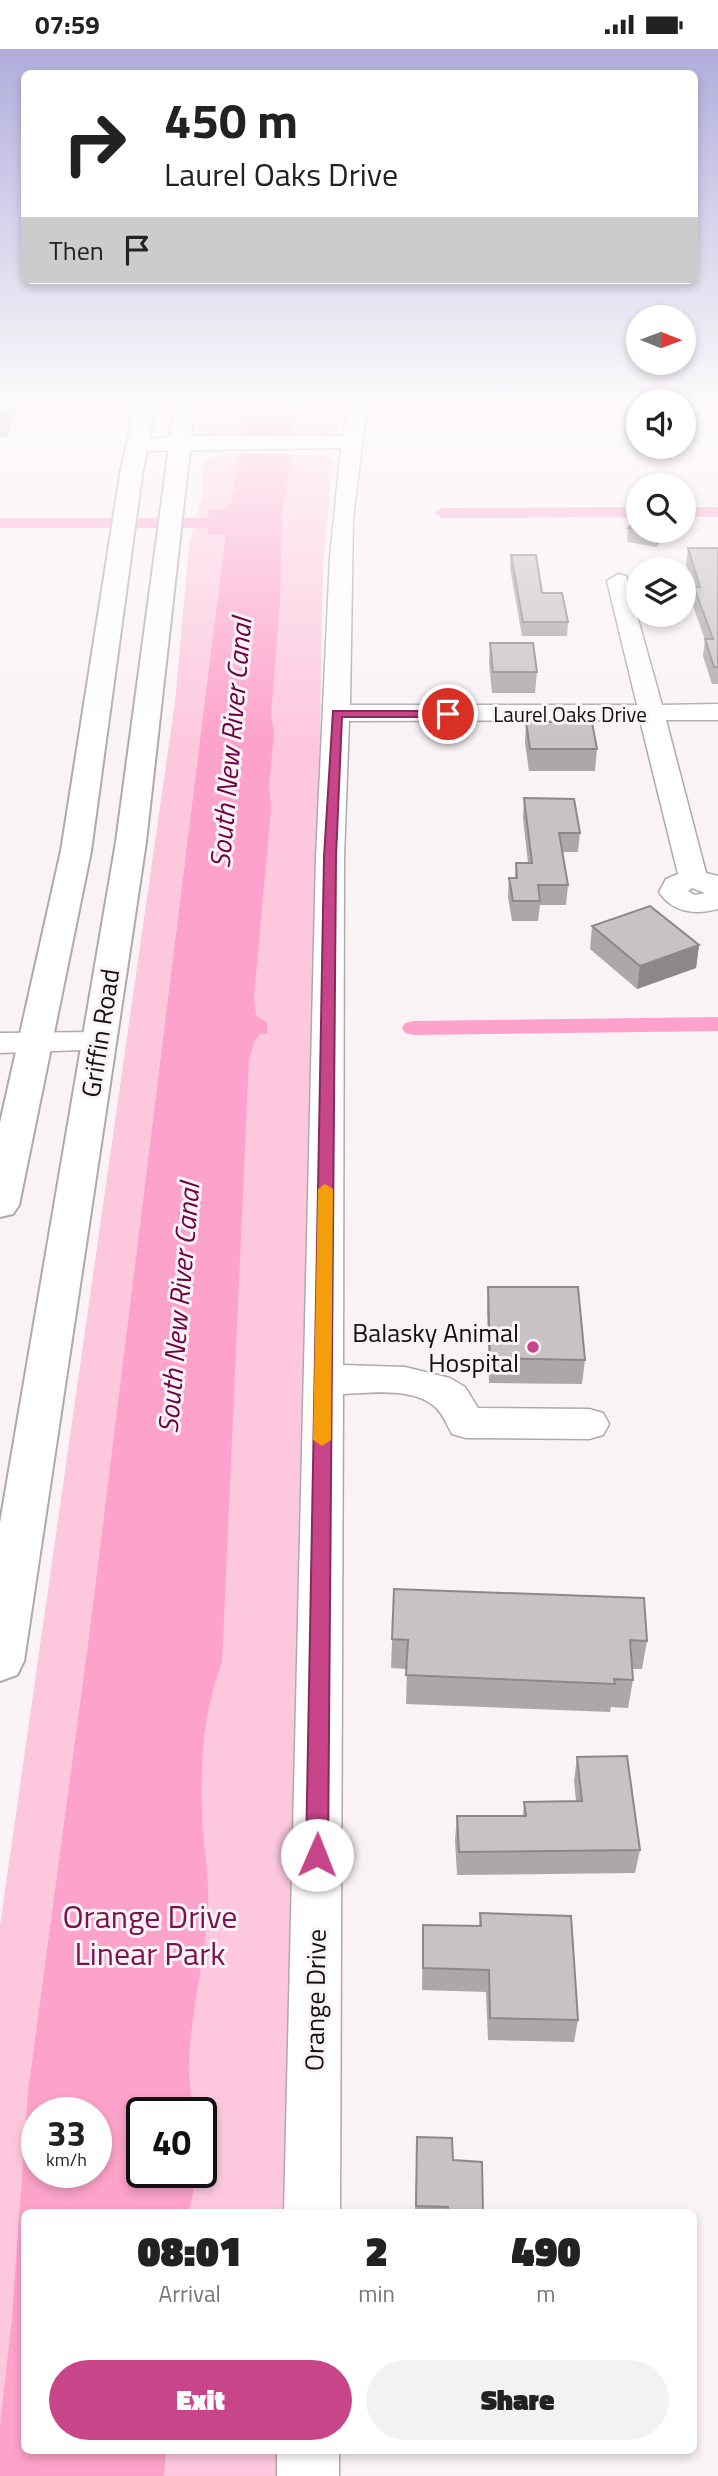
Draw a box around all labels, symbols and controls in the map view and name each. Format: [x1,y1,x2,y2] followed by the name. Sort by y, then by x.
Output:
[35,5,100,44] text: 07:59
[164,82,298,157] text: 450 m
[49,98,140,189] icon: right
[164,150,398,198] text: Laurel Oaks Drive
[49,231,104,270] text: Then
[118,231,156,269] icon: arrive
[626,305,696,375] north arrow
[626,305,696,627] map controls
[626,389,696,459] button: sound
[626,473,696,543] button: search
[626,557,696,627] button: layers
[198,613,263,870] water label: South New River Canal
[418,684,478,744] pin
[429,695,467,733] icon: arrive
[493,698,647,730] street label: Laurel Oaks Drive
[71,966,129,1100] street label: Griffin Road
[146,1178,211,1435] water label: South New River Canal
[352,1313,519,1382] place label: Balasky Animal Hospital
[525,1339,541,1355] marker: Balasky Animal Hospital
[280,1818,354,1892] position arrow
[62,1892,238,1977] park label: Orange Drive Linear Park
[294,1929,336,2071] street label: Orange Drive
[126,2097,217,2188] speed limit sign: 40
[47,2106,86,2160] text: 33
[46,2146,87,2173] text: km/h
[137,2218,242,2282] text: 08:01
[365,2218,388,2282] text: 2
[511,2218,581,2282] text: 490
[158,2276,221,2311] text: Arrival
[358,2276,395,2311] text: min
[536,2276,556,2311] text: m
[49,2360,352,2440] button: Exit
[366,2360,669,2440] button: Share

